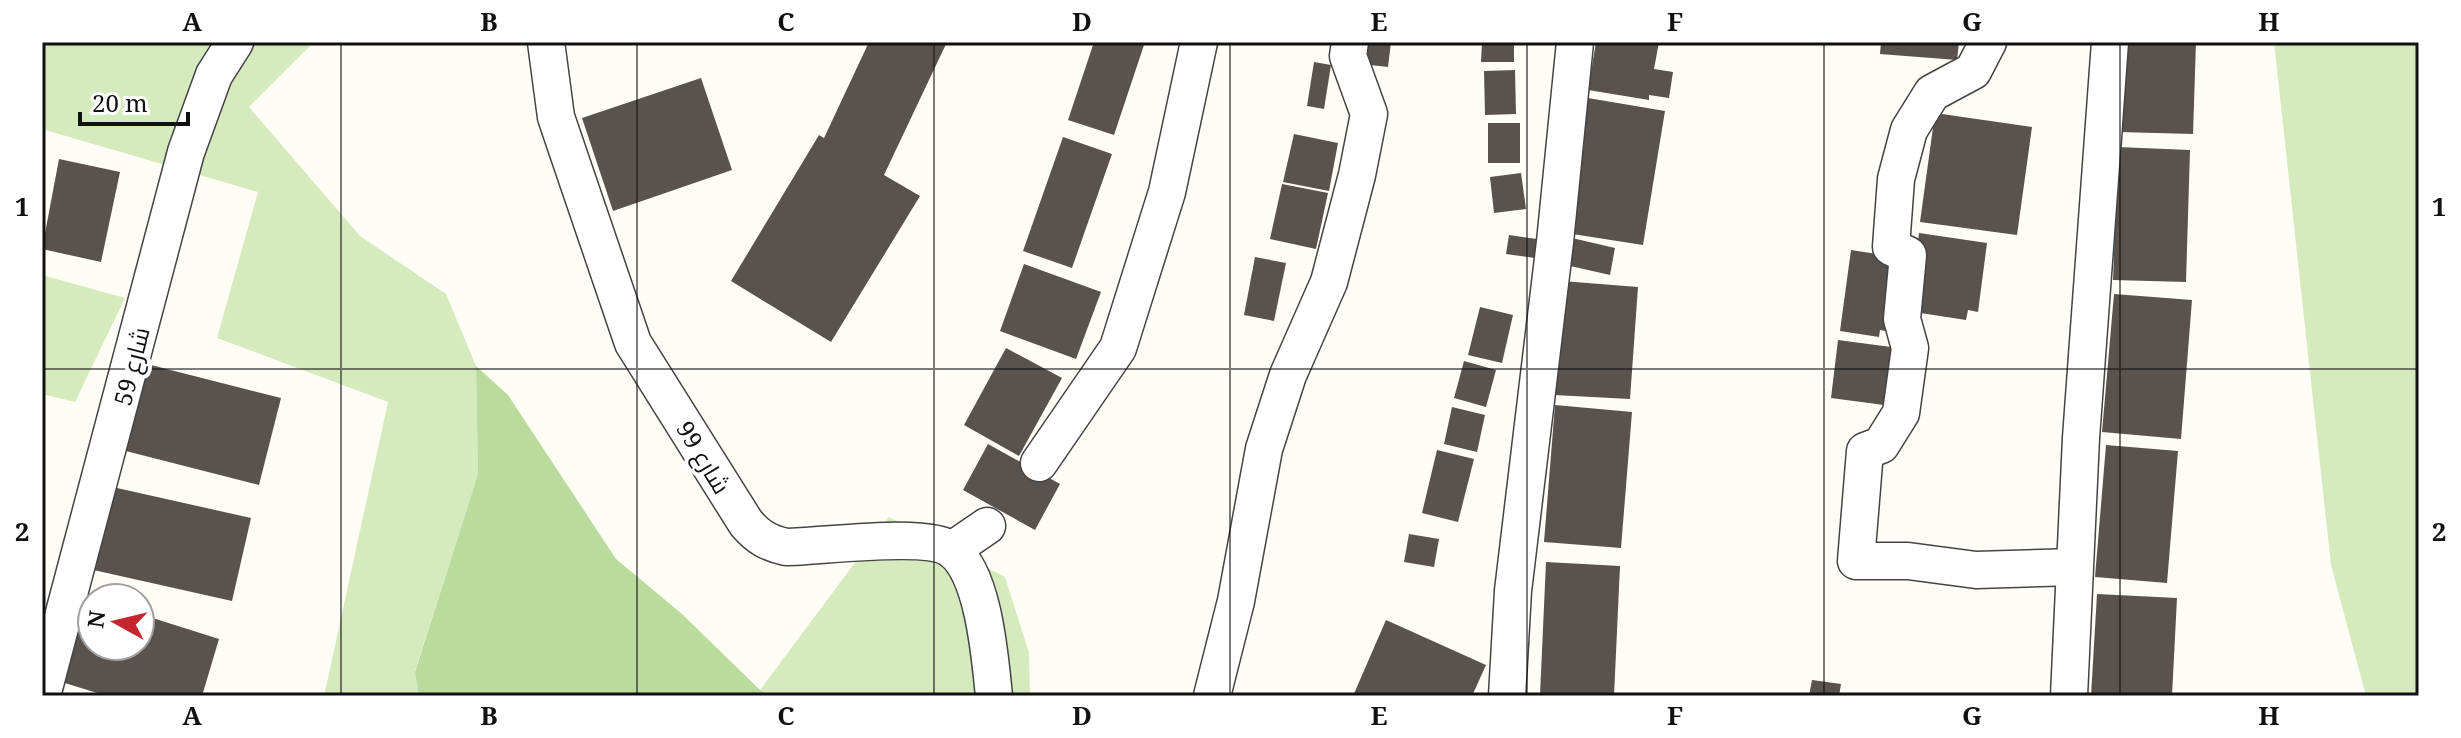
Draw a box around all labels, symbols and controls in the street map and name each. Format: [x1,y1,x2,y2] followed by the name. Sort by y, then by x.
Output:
[182,3,202,39] text: A
[480,3,498,39] text: B
[777,3,795,39] text: C
[1072,3,1092,39] text: D
[1371,3,1388,39] text: E
[1667,3,1683,39] text: F
[1962,3,1982,39] text: G
[2258,3,2280,39] text: H
[80,76,188,126] scale bar
[92,86,148,119] text: 20 m
[15,188,29,224] text: 1
[2432,188,2446,224] text: 1
[105,323,158,409] street label: شارع 59
[669,414,739,500] street label: شارع 99
[15,513,29,549] text: 2
[2432,513,2446,549] text: 2
[76,582,156,662] north arrow
[79,608,111,630] text: N
[182,697,202,733] text: A
[480,697,498,733] text: B
[777,697,795,733] text: C
[1072,697,1092,733] text: D
[1371,697,1388,733] text: E
[1667,697,1683,733] text: F
[1962,697,1982,733] text: G
[2258,697,2280,733] text: H

